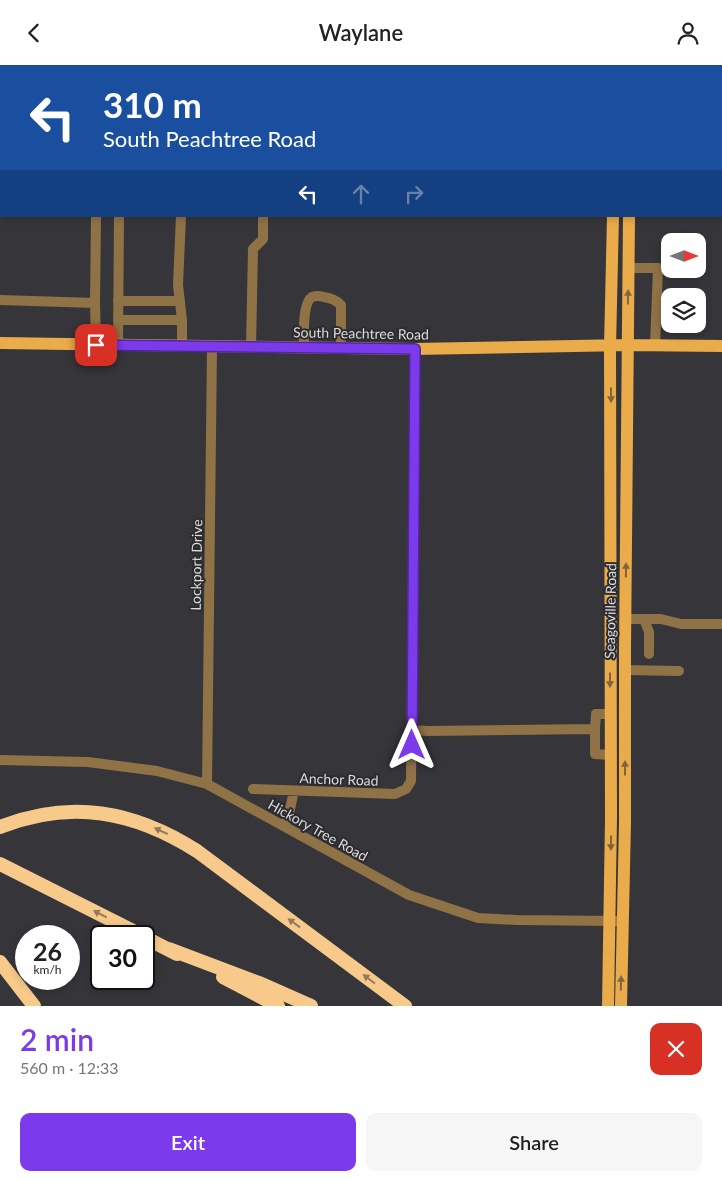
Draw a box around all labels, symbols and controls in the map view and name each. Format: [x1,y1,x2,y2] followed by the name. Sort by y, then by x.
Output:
[20,19,48,47] icon: back
[319,19,403,46] text: Waylane
[674,19,702,47] icon: person
[103,83,202,125] text: 310 m
[20,85,85,150] icon: left
[103,125,316,152] text: South Peachtree Road
[294,180,322,208] icon: left
[347,180,375,208] icon: ahead
[400,180,428,208] icon: right
[661,233,706,277] north arrow
[661,233,706,333] map controls
[624,288,632,304] one-way arrow
[661,288,706,333] button: layers
[293,323,429,343] street label: South Peachtree Road
[75,324,117,366] pin
[82,331,110,359] icon: arrive
[607,388,615,404] one-way arrow
[187,519,205,611] street label: Lockport Drive
[622,562,630,578] one-way arrow
[601,563,619,659] street label: Seagoville Road
[606,673,614,689] one-way arrow
[385,718,437,770] position arrow
[621,759,629,775] one-way arrow
[299,769,379,789] street label: Anchor Road
[265,796,371,864] street label: Hickory Tree Road
[154,826,168,834] one-way arrow
[607,835,615,851] one-way arrow
[92,910,107,918] one-way arrow
[287,918,301,928] one-way arrow
[90,925,155,990] speed limit sign: 30
[33,936,62,966] text: 26
[33,962,62,977] text: km/h
[362,974,376,984] one-way arrow
[617,974,625,990] one-way arrow
[20,1021,94,1057] text: 2 min
[650,1023,702,1075] button: close
[20,1058,119,1077] text: 560 m · 12:33
[20,1113,356,1171] button: Exit
[366,1113,702,1171] button: Share

